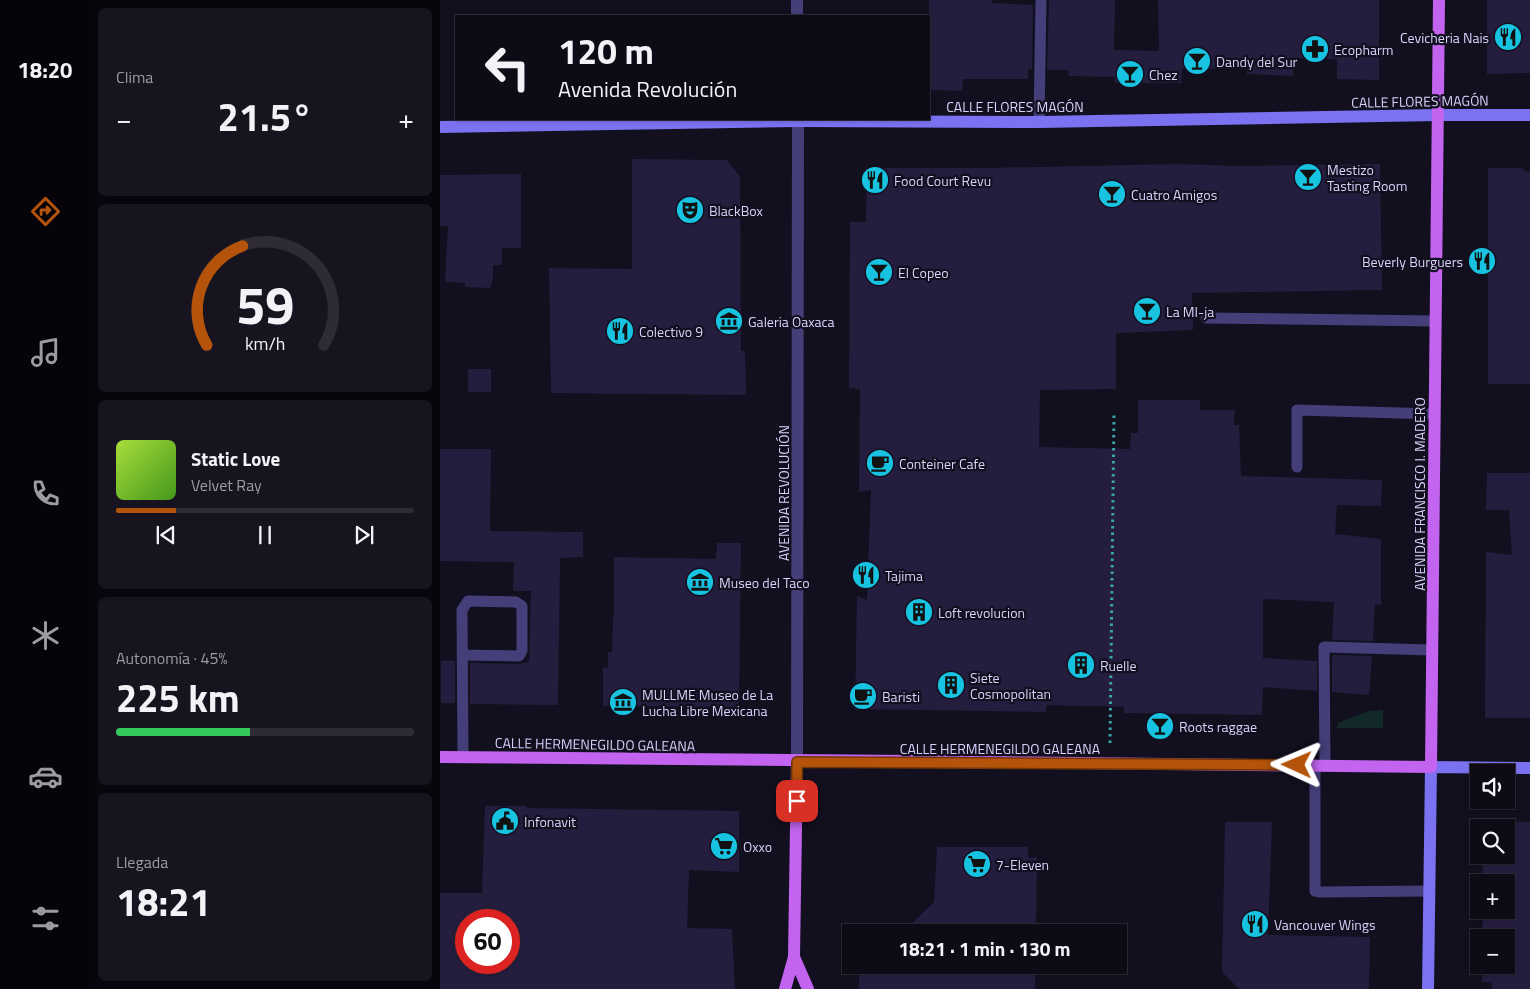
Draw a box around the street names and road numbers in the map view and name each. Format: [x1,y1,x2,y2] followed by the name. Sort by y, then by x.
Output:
[1351,89,1489,113] street label: CALLE FLORES MAGÓN
[946,96,1084,117] street label: CALLE FLORES MAGÓN
[1409,397,1430,591] street label: AVENIDA FRANCISCO I. MADERO
[773,425,794,561] street label: AVENIDA REVOLUCIÓN
[495,732,696,756] street label: CALLE HERMENEGILDO GALEANA
[900,738,1101,759] street label: CALLE HERMENEGILDO GALEANA

